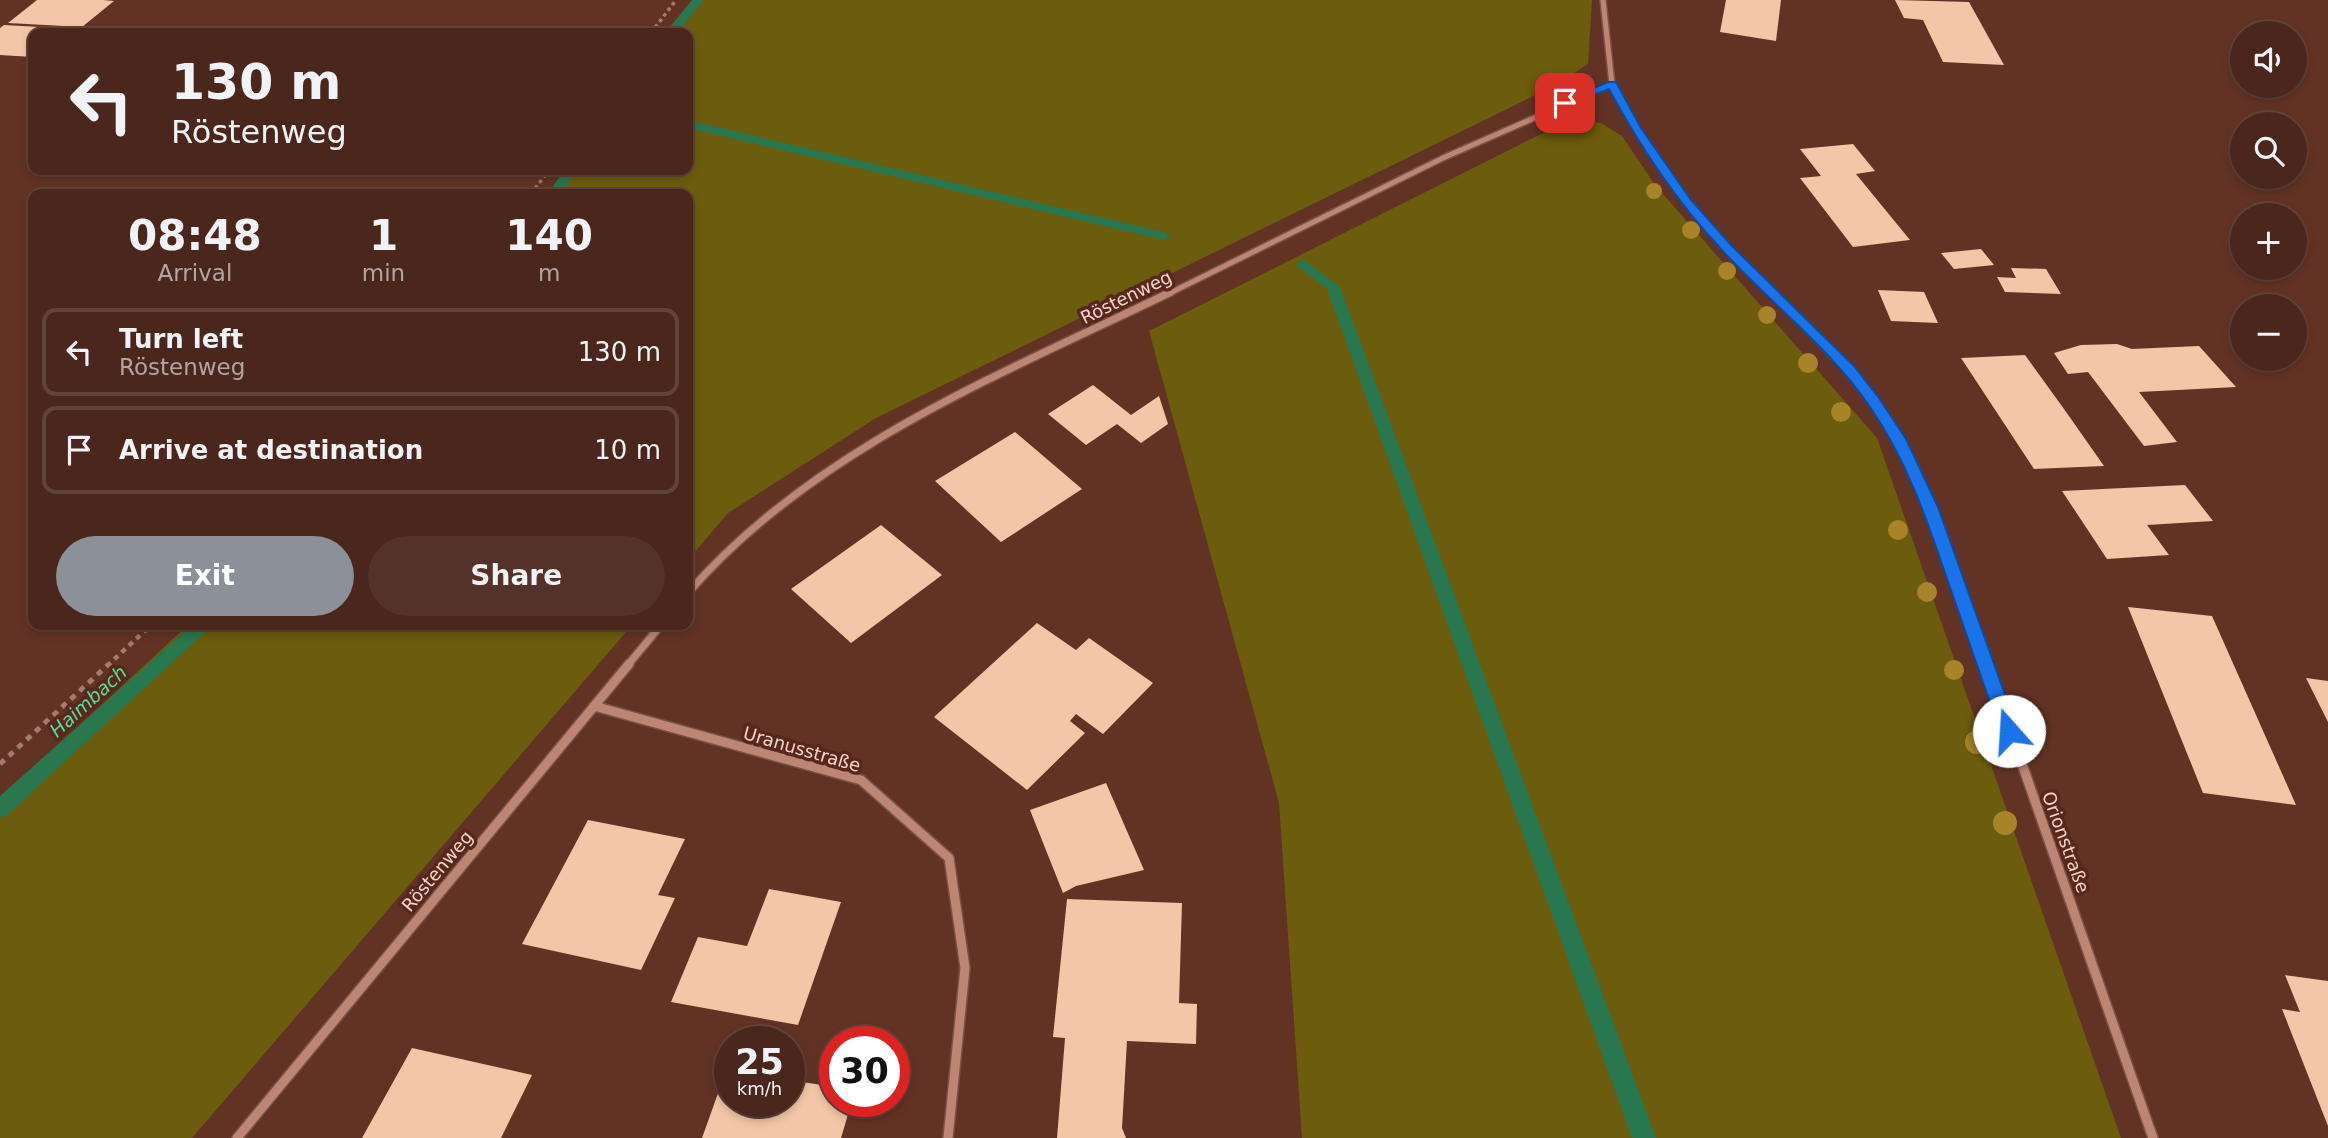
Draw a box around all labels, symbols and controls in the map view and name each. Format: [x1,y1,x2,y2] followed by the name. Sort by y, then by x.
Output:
[2230,21,2307,371] map controls
[2230,21,2307,98] button: sound
[171,54,341,111] text: 130 m
[56,56,147,147] icon: left
[1535,73,1595,133] pin
[1546,84,1584,122] icon: arrive
[2230,112,2307,189] button: search
[171,113,347,151] text: Röstenweg
[2230,203,2307,280] button: +
[128,211,262,260] text: 08:48
[369,211,398,260] text: 1
[505,211,593,260] text: 140
[158,260,232,286] text: Arrival
[362,260,405,286] text: min
[538,260,560,286] text: m
[1077,266,1175,328] street label: Röstenweg
[2230,294,2307,371] button: −
[119,324,243,354] text: Turn left
[60,333,98,371] icon: left
[578,337,661,367] text: 130 m
[119,354,245,380] text: Röstenweg
[60,431,98,469] icon: arrive
[119,435,423,465] text: Arrive at destination
[594,435,661,465] text: 10 m
[56,536,354,616] button: Exit
[368,536,665,616] button: Share
[45,661,131,741] water label: Haimbach
[1972,694,2046,768] position arrow
[741,722,863,776] street label: Uranusstraße
[2038,788,2094,896] street label: Orionstraße
[397,826,477,916] street label: Röstenweg
[819,1026,910,1117] speed limit sign: 30
[735,1042,784,1082] text: 25
[737,1078,782,1099] text: km/h

